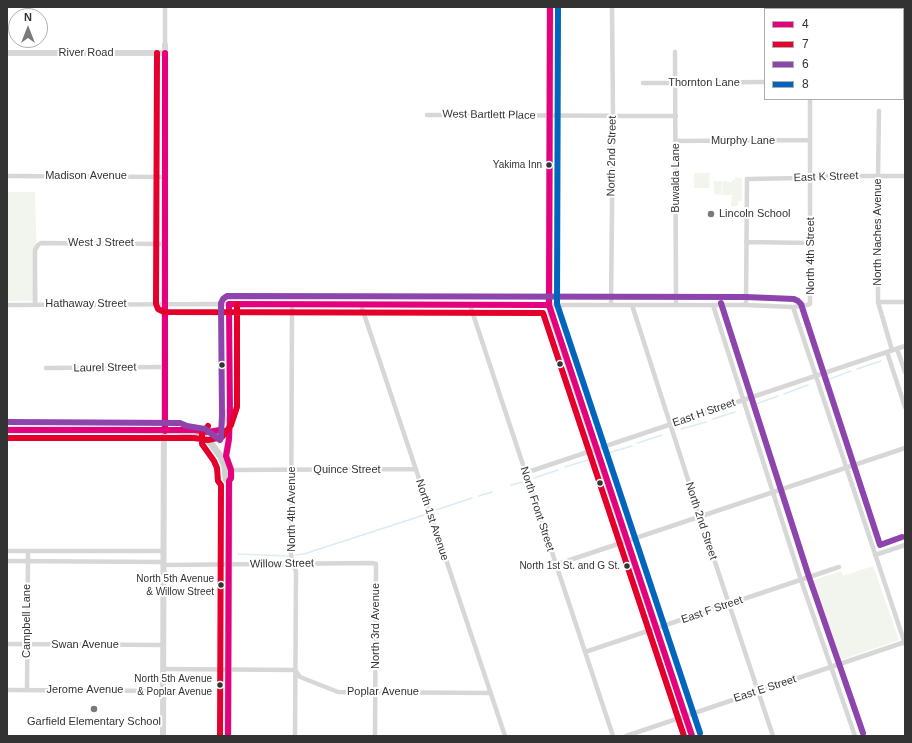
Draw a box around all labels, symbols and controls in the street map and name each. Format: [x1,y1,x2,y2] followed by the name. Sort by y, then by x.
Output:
[8,8,48,48] north arrow
[764,8,904,100] legend
[24,11,32,23] text: N
[802,17,809,31] text: 4
[802,37,809,51] text: 7
[58,46,114,60] street label: River Road
[802,57,809,71] text: 6
[668,76,740,90] street label: Thornton Lane
[802,77,809,91] text: 8
[442,108,536,122] street label: West Bartlett Place
[605,116,619,196] street label: North 2nd Street
[711,134,775,148] street label: Murphy Lane
[669,143,683,213] street label: Buwalda Lane
[493,159,542,171] place label: Yakima Inn
[544,160,554,170] marker: Yakima Inn
[45,169,127,183] street label: Madison Avenue
[793,169,859,185] street label: East K Street
[871,178,885,286] street label: North Naches Avenue
[719,207,791,221] place label: Lincoln School
[706,209,716,219] marker: Lincoln School
[804,217,818,295] street label: North 4th Street
[68,236,134,250] street label: West J Street
[45,297,127,311] street label: Hathaway Street
[555,359,565,369] unlabelled marker
[217,360,227,370] unlabelled marker
[73,361,137,375] street label: Laurel Street
[671,396,737,430] street label: East H Street
[313,463,381,477] street label: Quince Street
[517,465,557,553] street label: North Front Street
[285,466,299,552] street label: North 4th Avenue
[413,478,451,562] street label: North 1st Avenue
[595,478,605,488] unlabelled marker
[682,481,720,561] street label: North 2nd Street
[250,557,314,571] street label: Willow Street
[519,560,620,572] place label: North 1st St. and G St.
[622,561,632,571] marker: North 1st St. and G St.
[136,573,214,596] place label: North 5th Avenue & Willow Street
[216,580,226,590] marker: North 5th Avenue & Willow Street
[369,583,383,669] street label: North 3rd Avenue
[20,584,34,658] street label: Campbell Lane
[680,593,744,627] street label: East F Street
[51,638,119,652] street label: Swan Avenue
[134,673,212,696] place label: North 5th Avenue & Poplar Avenue
[732,673,798,705] street label: East E Street
[215,680,225,690] marker: North 5th Avenue & Poplar Avenue
[47,683,123,697] street label: Jerome Avenue
[347,685,419,699] street label: Poplar Avenue
[89,704,99,714] marker: Garfield Elementary School
[27,715,161,729] place label: Garfield Elementary School

